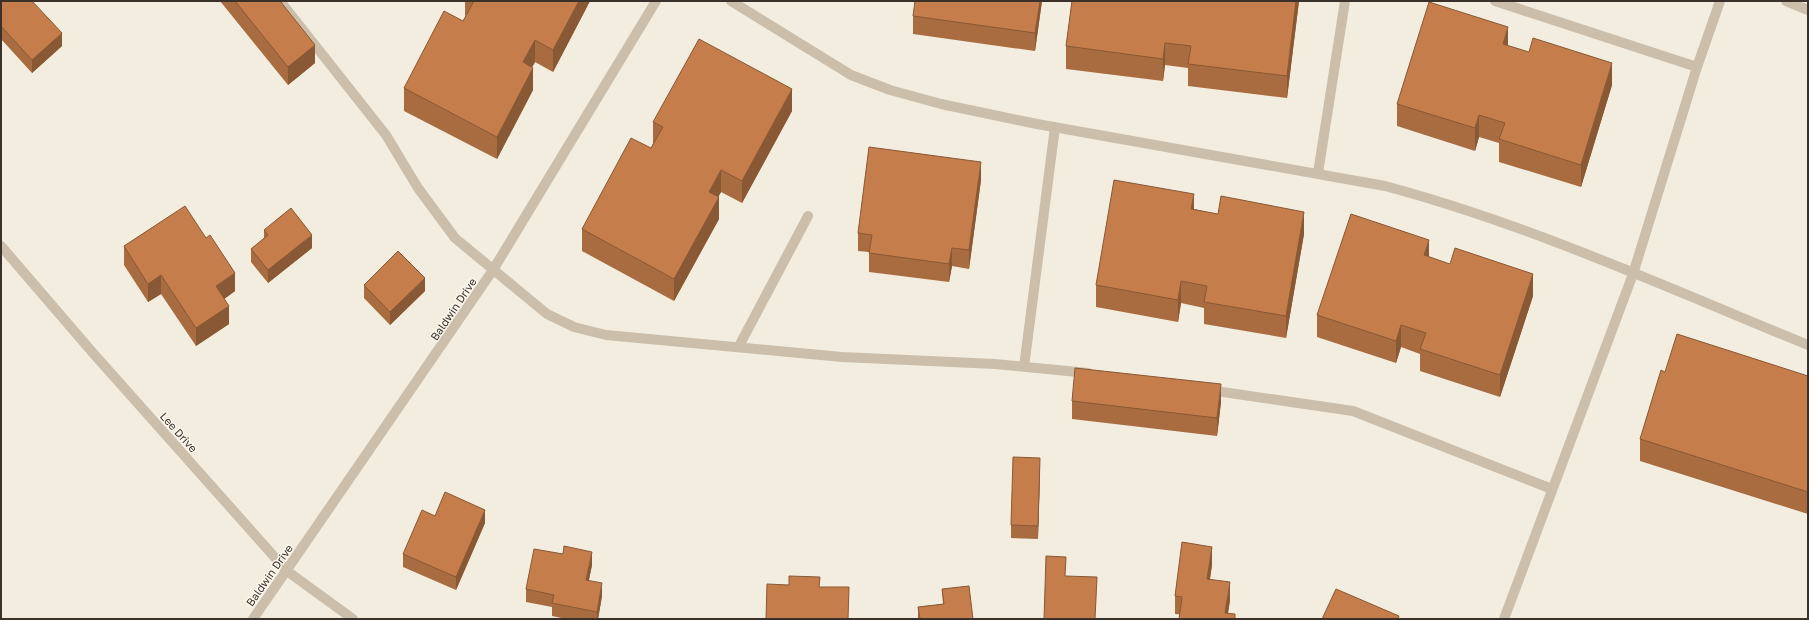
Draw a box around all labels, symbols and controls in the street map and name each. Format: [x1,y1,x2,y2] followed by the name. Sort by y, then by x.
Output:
[427,275,479,343] street label: Baldwin Drive
[158,409,200,455] street label: Lee Drive
[243,542,295,608] street label: Baldwin Drive

